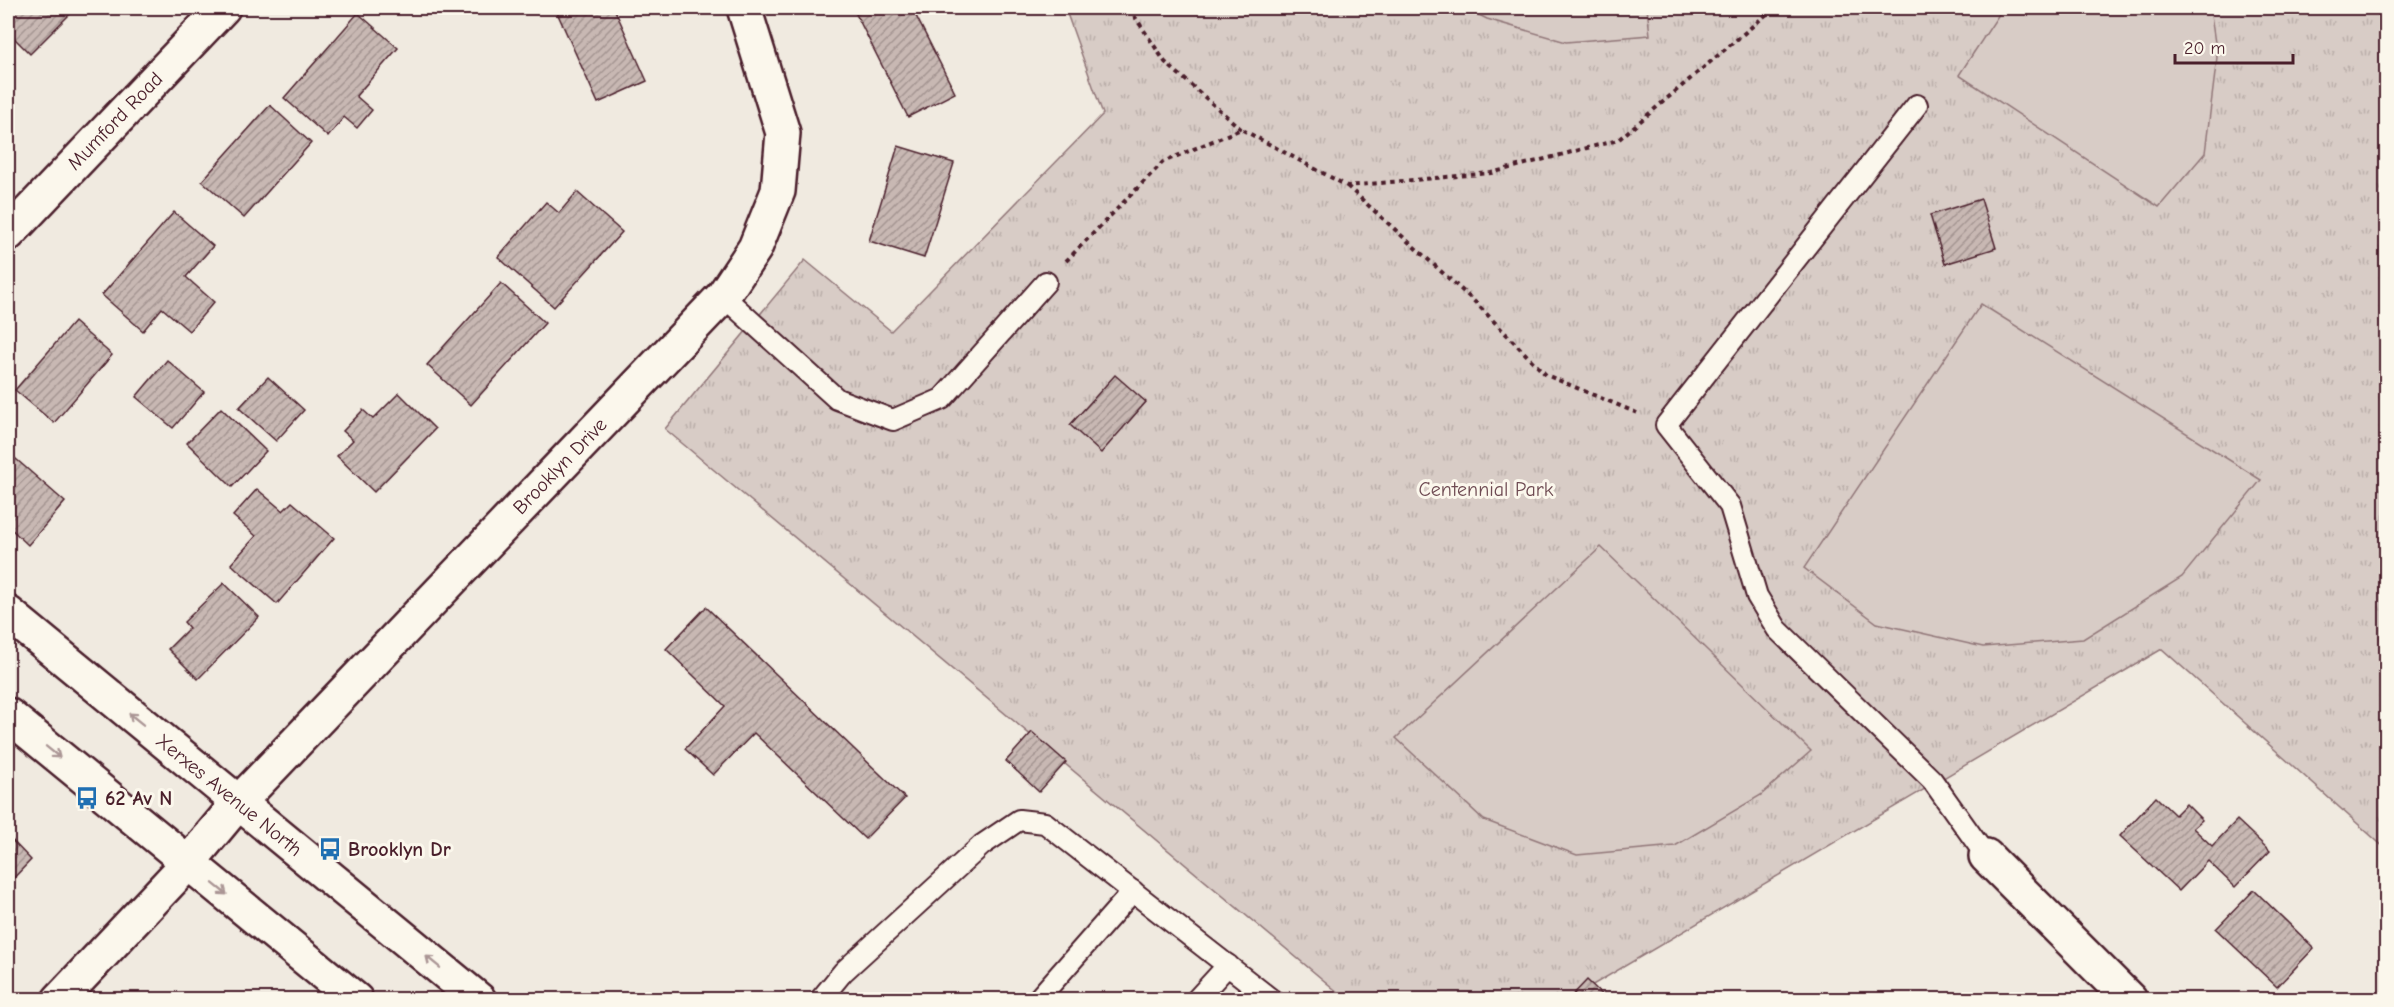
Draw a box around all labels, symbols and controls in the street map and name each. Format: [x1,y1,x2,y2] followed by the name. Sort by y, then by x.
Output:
[2175,27,2294,65] scale bar
[2184,38,2225,59] text: 20 m
[63,67,167,175] street label: Mumford Road
[508,413,612,519] street label: Brooklyn Drive
[1419,478,1554,501] park label: Centennial Park
[128,713,144,726] one-way arrow
[151,729,307,861] street label: Xerxes Avenue North
[45,745,61,758] one-way arrow
[74,785,100,811] bus stop icon: 62 Av N
[105,787,172,810] place label: 62 Av N
[317,836,343,862] bus stop icon: Brooklyn Dr
[348,838,451,861] place label: Brooklyn Dr
[212,882,228,895] one-way arrow
[426,956,442,969] one-way arrow

